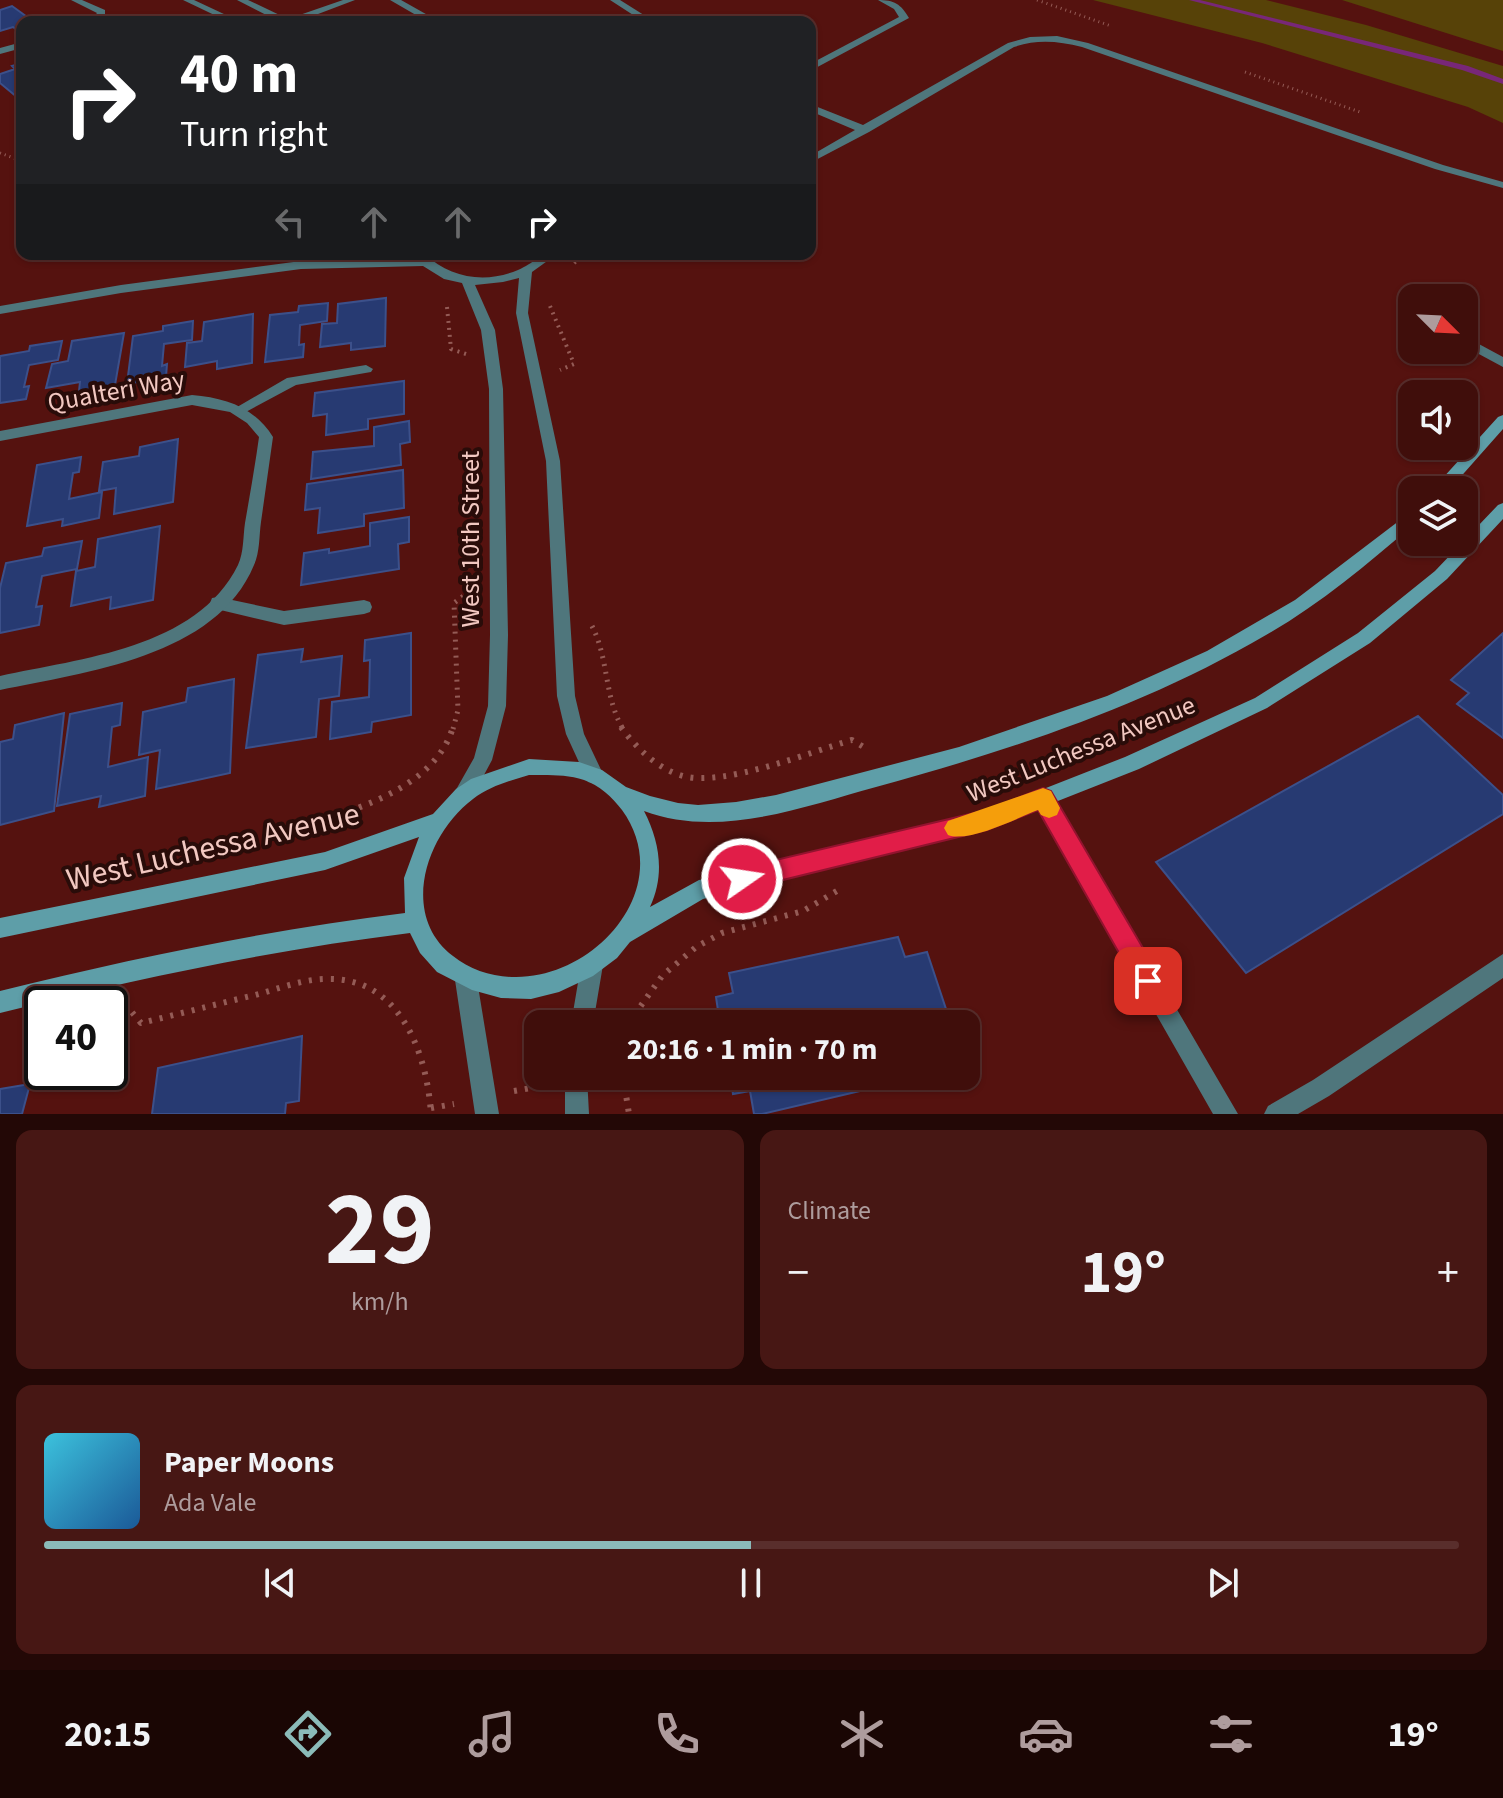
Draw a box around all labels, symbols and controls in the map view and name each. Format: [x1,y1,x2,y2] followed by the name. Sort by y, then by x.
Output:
[180,35,298,114] text: 40 m
[48,48,152,152] icon: right
[180,109,328,160] text: Turn right
[268,200,312,244] icon: left
[352,200,396,244] icon: ahead
[436,200,480,244] icon: ahead
[520,200,564,244] icon: right
[1398,284,1478,364] north arrow
[1398,284,1478,556] map controls
[45,361,187,421] street label: Qualteri Way
[1398,380,1478,460] button: sound
[452,450,489,627] street label: West 10th Street
[1398,476,1478,556] button: layers
[961,686,1201,812] street label: West Luchessa Avenue
[62,791,364,903] street label: West Luchessa Avenue
[700,837,784,921] position arrow
[1114,947,1182,1015] pin
[1126,959,1170,1003] icon: arrive
[24,986,128,1090] speed limit sign: 40
[627,1028,877,1071] text: 20:16 · 1 min · 70 m
[325,1157,435,1305] text: 29
[788,1192,871,1229] text: Climate
[1081,1231,1166,1316] text: 19°
[788,1242,809,1305] text: −
[1437,1242,1459,1305] text: +
[351,1283,409,1320] text: km/h
[164,1441,334,1484] text: Paper Moons
[164,1484,256,1521] text: Ada Vale
[258,1561,302,1605] icon: previous
[729,1561,773,1605] icon: pause
[1201,1561,1245,1605] icon: next
[280,1706,336,1762] icon: directions
[464,1706,520,1762] icon: music
[649,1706,705,1762] icon: phone
[834,1706,890,1762] icon: climate
[1018,1706,1074,1762] icon: car
[1203,1706,1259,1762] icon: filters
[64,1709,151,1760] text: 20:15
[1388,1709,1439,1760] text: 19°

